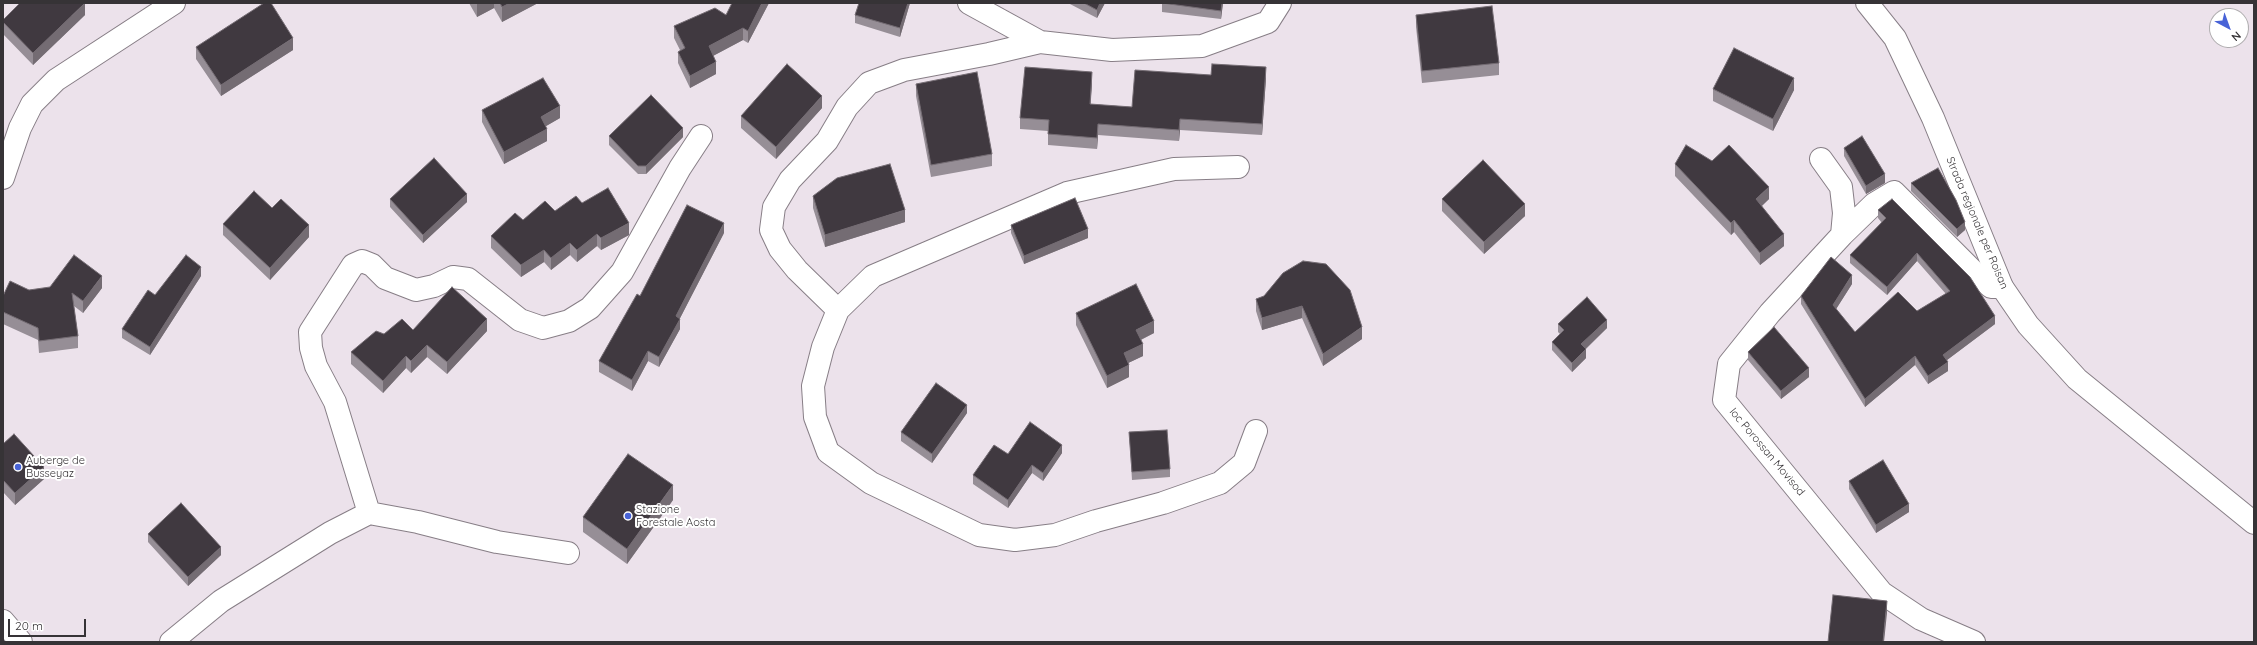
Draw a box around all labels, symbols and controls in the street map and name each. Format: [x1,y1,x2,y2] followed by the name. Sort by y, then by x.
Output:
[2209,8,2249,48] north arrow
[2229,28,2244,44] text: N
[1943,155,2011,291] street label: Strada regionale per Roisan
[1727,406,1807,498] street label: loc Porossan Movisod
[26,454,85,480] place label: Auberge de Busseyaz
[13,462,23,472] marker: Auberge de Busseyaz
[636,503,715,529] place label: Stazione Forestale Aosta
[623,511,633,521] marker: Stazione Forestale Aosta
[10,611,88,637] scale bar
[15,618,43,633] text: 20 m

